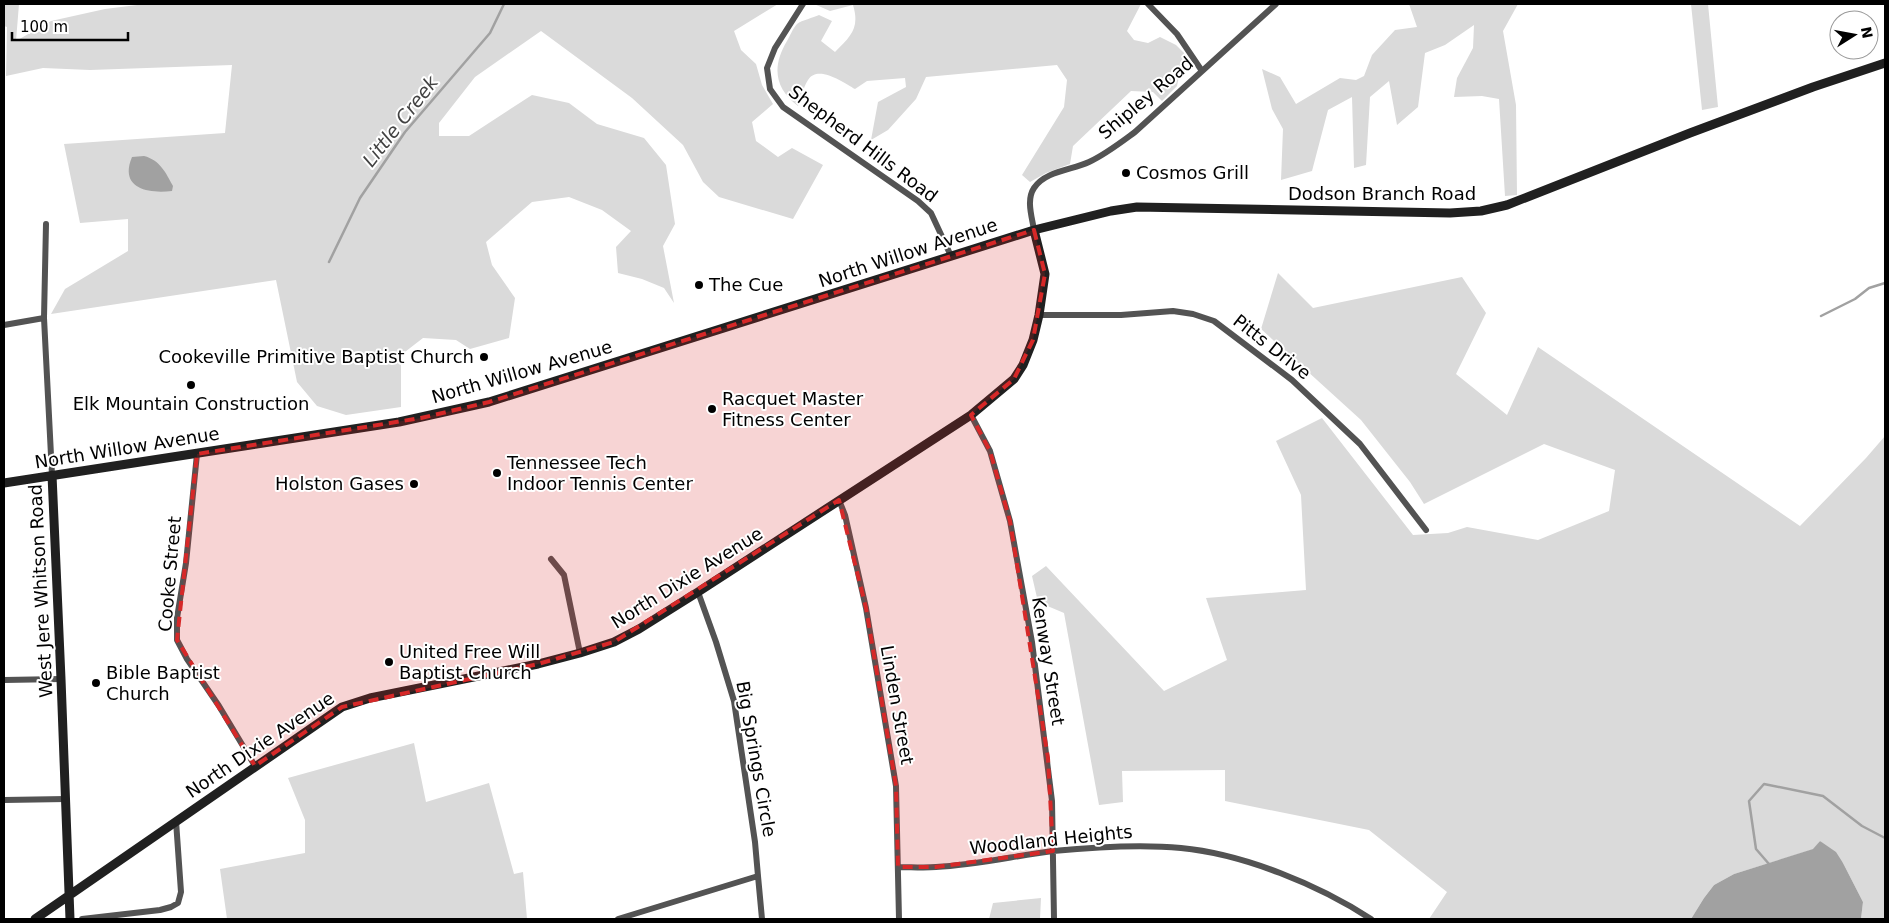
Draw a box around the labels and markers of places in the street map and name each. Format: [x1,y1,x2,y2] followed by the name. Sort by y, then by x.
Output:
[1136,162,1249,183] place label: Cosmos Grill
[1120,167,1132,179] marker: Cosmos Grill
[708,274,783,295] place label: The Cue
[693,279,705,291] marker: The Cue
[158,346,474,367] place label: Cookeville Primitive Baptist Church
[478,351,490,363] marker: Cookeville Primitive Baptist Church
[185,379,197,391] marker: Elk Mountain Construction
[722,388,864,430] place label: Racquet Master Fitness Center
[73,393,309,414] place label: Elk Mountain Construction
[706,403,718,415] marker: Racquet Master Fitness Center
[506,452,693,494] place label: Tennessee Tech Indoor Tennis Center
[491,467,503,479] marker: Tennessee Tech Indoor Tennis Center
[275,473,404,494] place label: Holston Gases
[408,478,420,490] marker: Holston Gases
[399,641,540,683] place label: United Free Will Baptist Church
[383,656,395,668] marker: United Free Will Baptist Church
[106,662,220,704] place label: Bible Baptist Church
[90,677,102,689] marker: Bible Baptist Church

